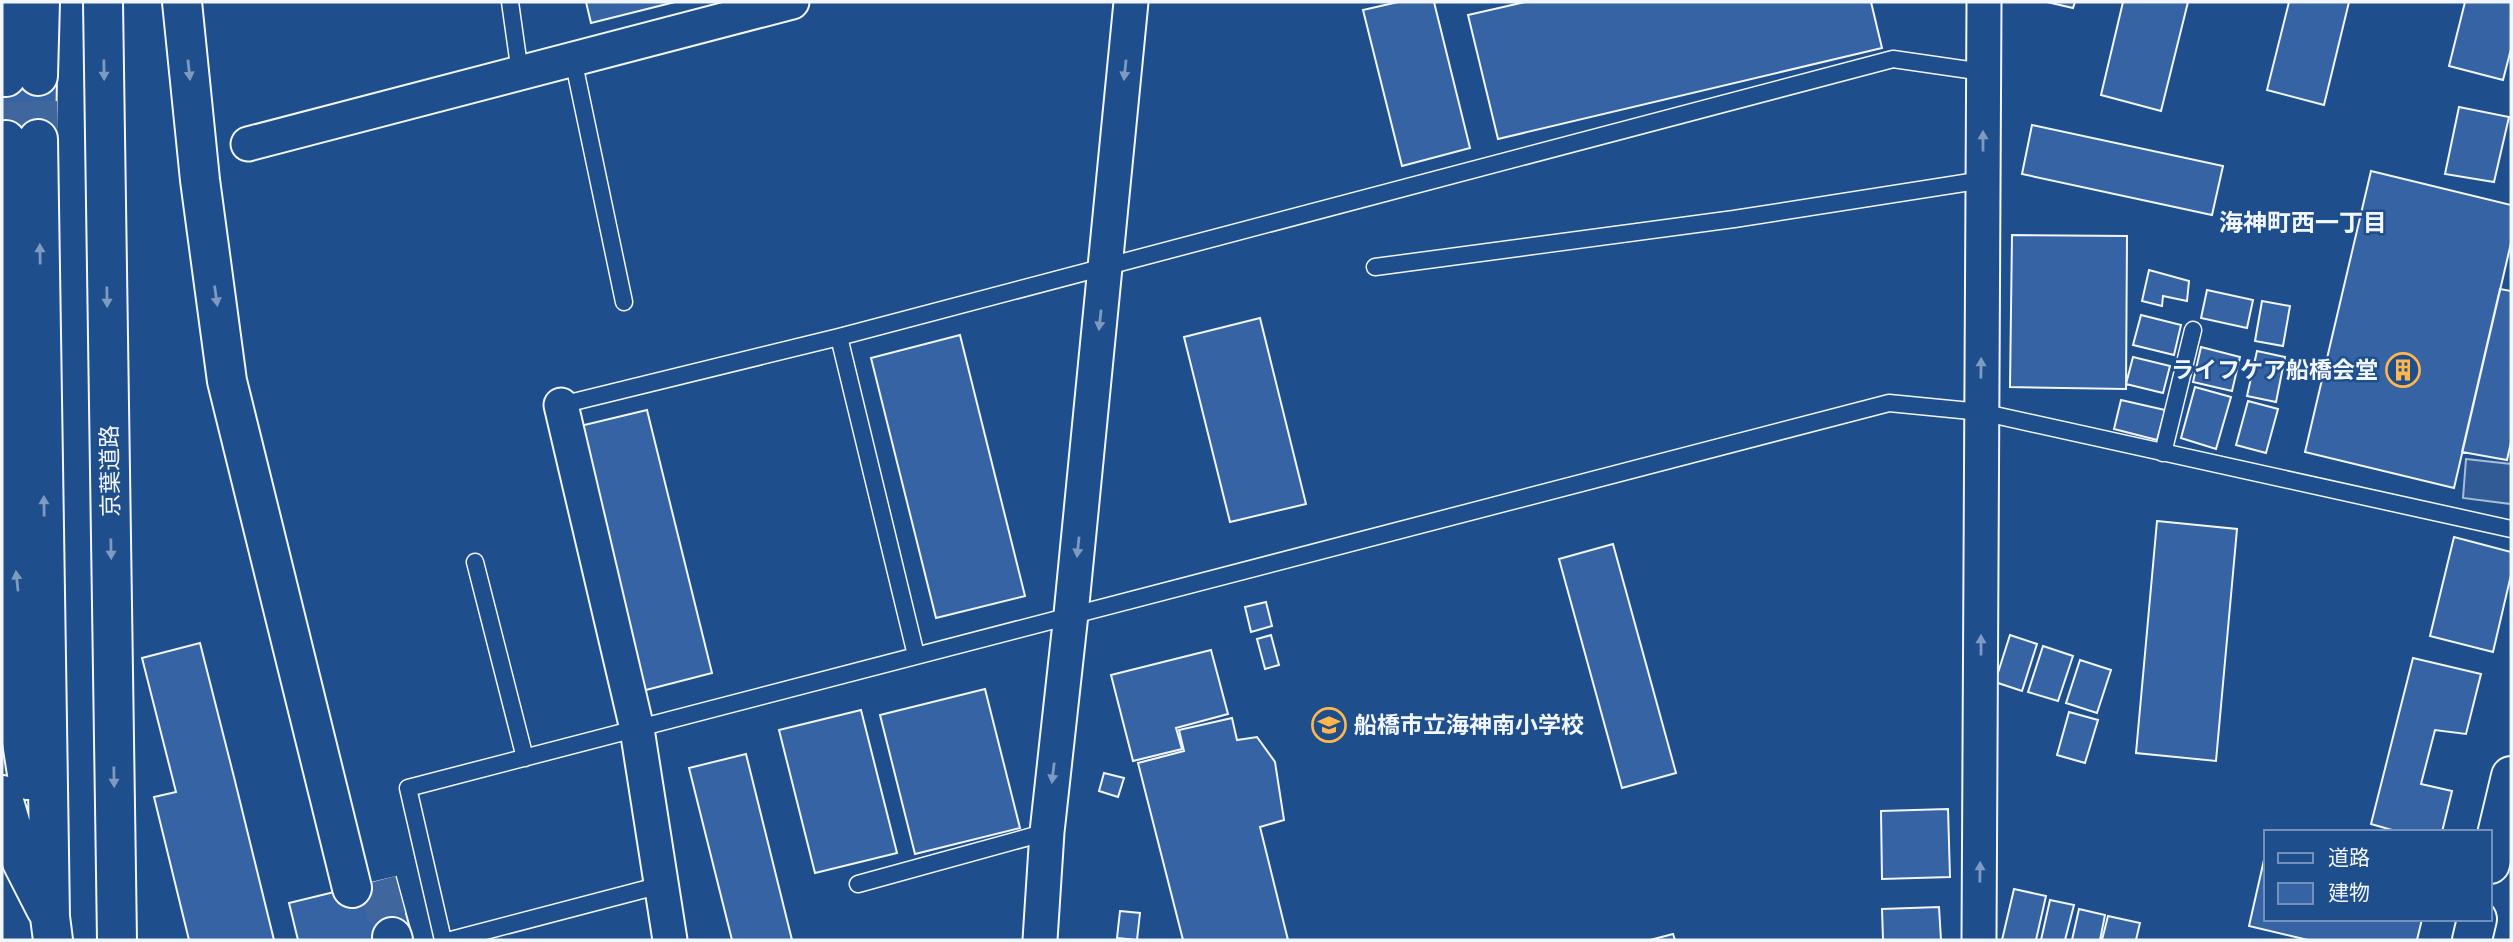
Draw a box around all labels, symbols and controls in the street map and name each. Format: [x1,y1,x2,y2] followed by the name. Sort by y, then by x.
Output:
[98,59,110,81] one-way arrow
[183,59,194,81] one-way arrow
[1119,59,1130,81] one-way arrow
[1977,129,1989,151] one-way arrow
[2219,209,2387,236] district label: 海神町西一丁目
[34,243,46,265] one-way arrow
[210,285,221,307] one-way arrow
[101,287,113,309] one-way arrow
[1094,310,1105,332] one-way arrow
[2384,351,2422,389] building icon: ライフケア船橋会堂
[1975,357,1987,379] one-way arrow
[2171,357,2378,383] place label: ライフケア船橋会堂
[96,425,124,517] street label: 京葉道路
[38,495,50,517] one-way arrow
[1072,536,1083,558] one-way arrow
[105,539,117,561] one-way arrow
[11,570,22,592] one-way arrow
[1975,633,1987,655] one-way arrow
[1310,706,1348,744] school or university icon: 船橋市立海神南小学校
[1354,712,1584,738] place label: 船橋市立海神南小学校
[1048,762,1059,784] one-way arrow
[108,766,120,788] one-way arrow
[2264,830,2492,921] legend
[2328,845,2370,869] text: 道路
[1974,861,1986,883] one-way arrow
[2328,880,2370,904] text: 建物

